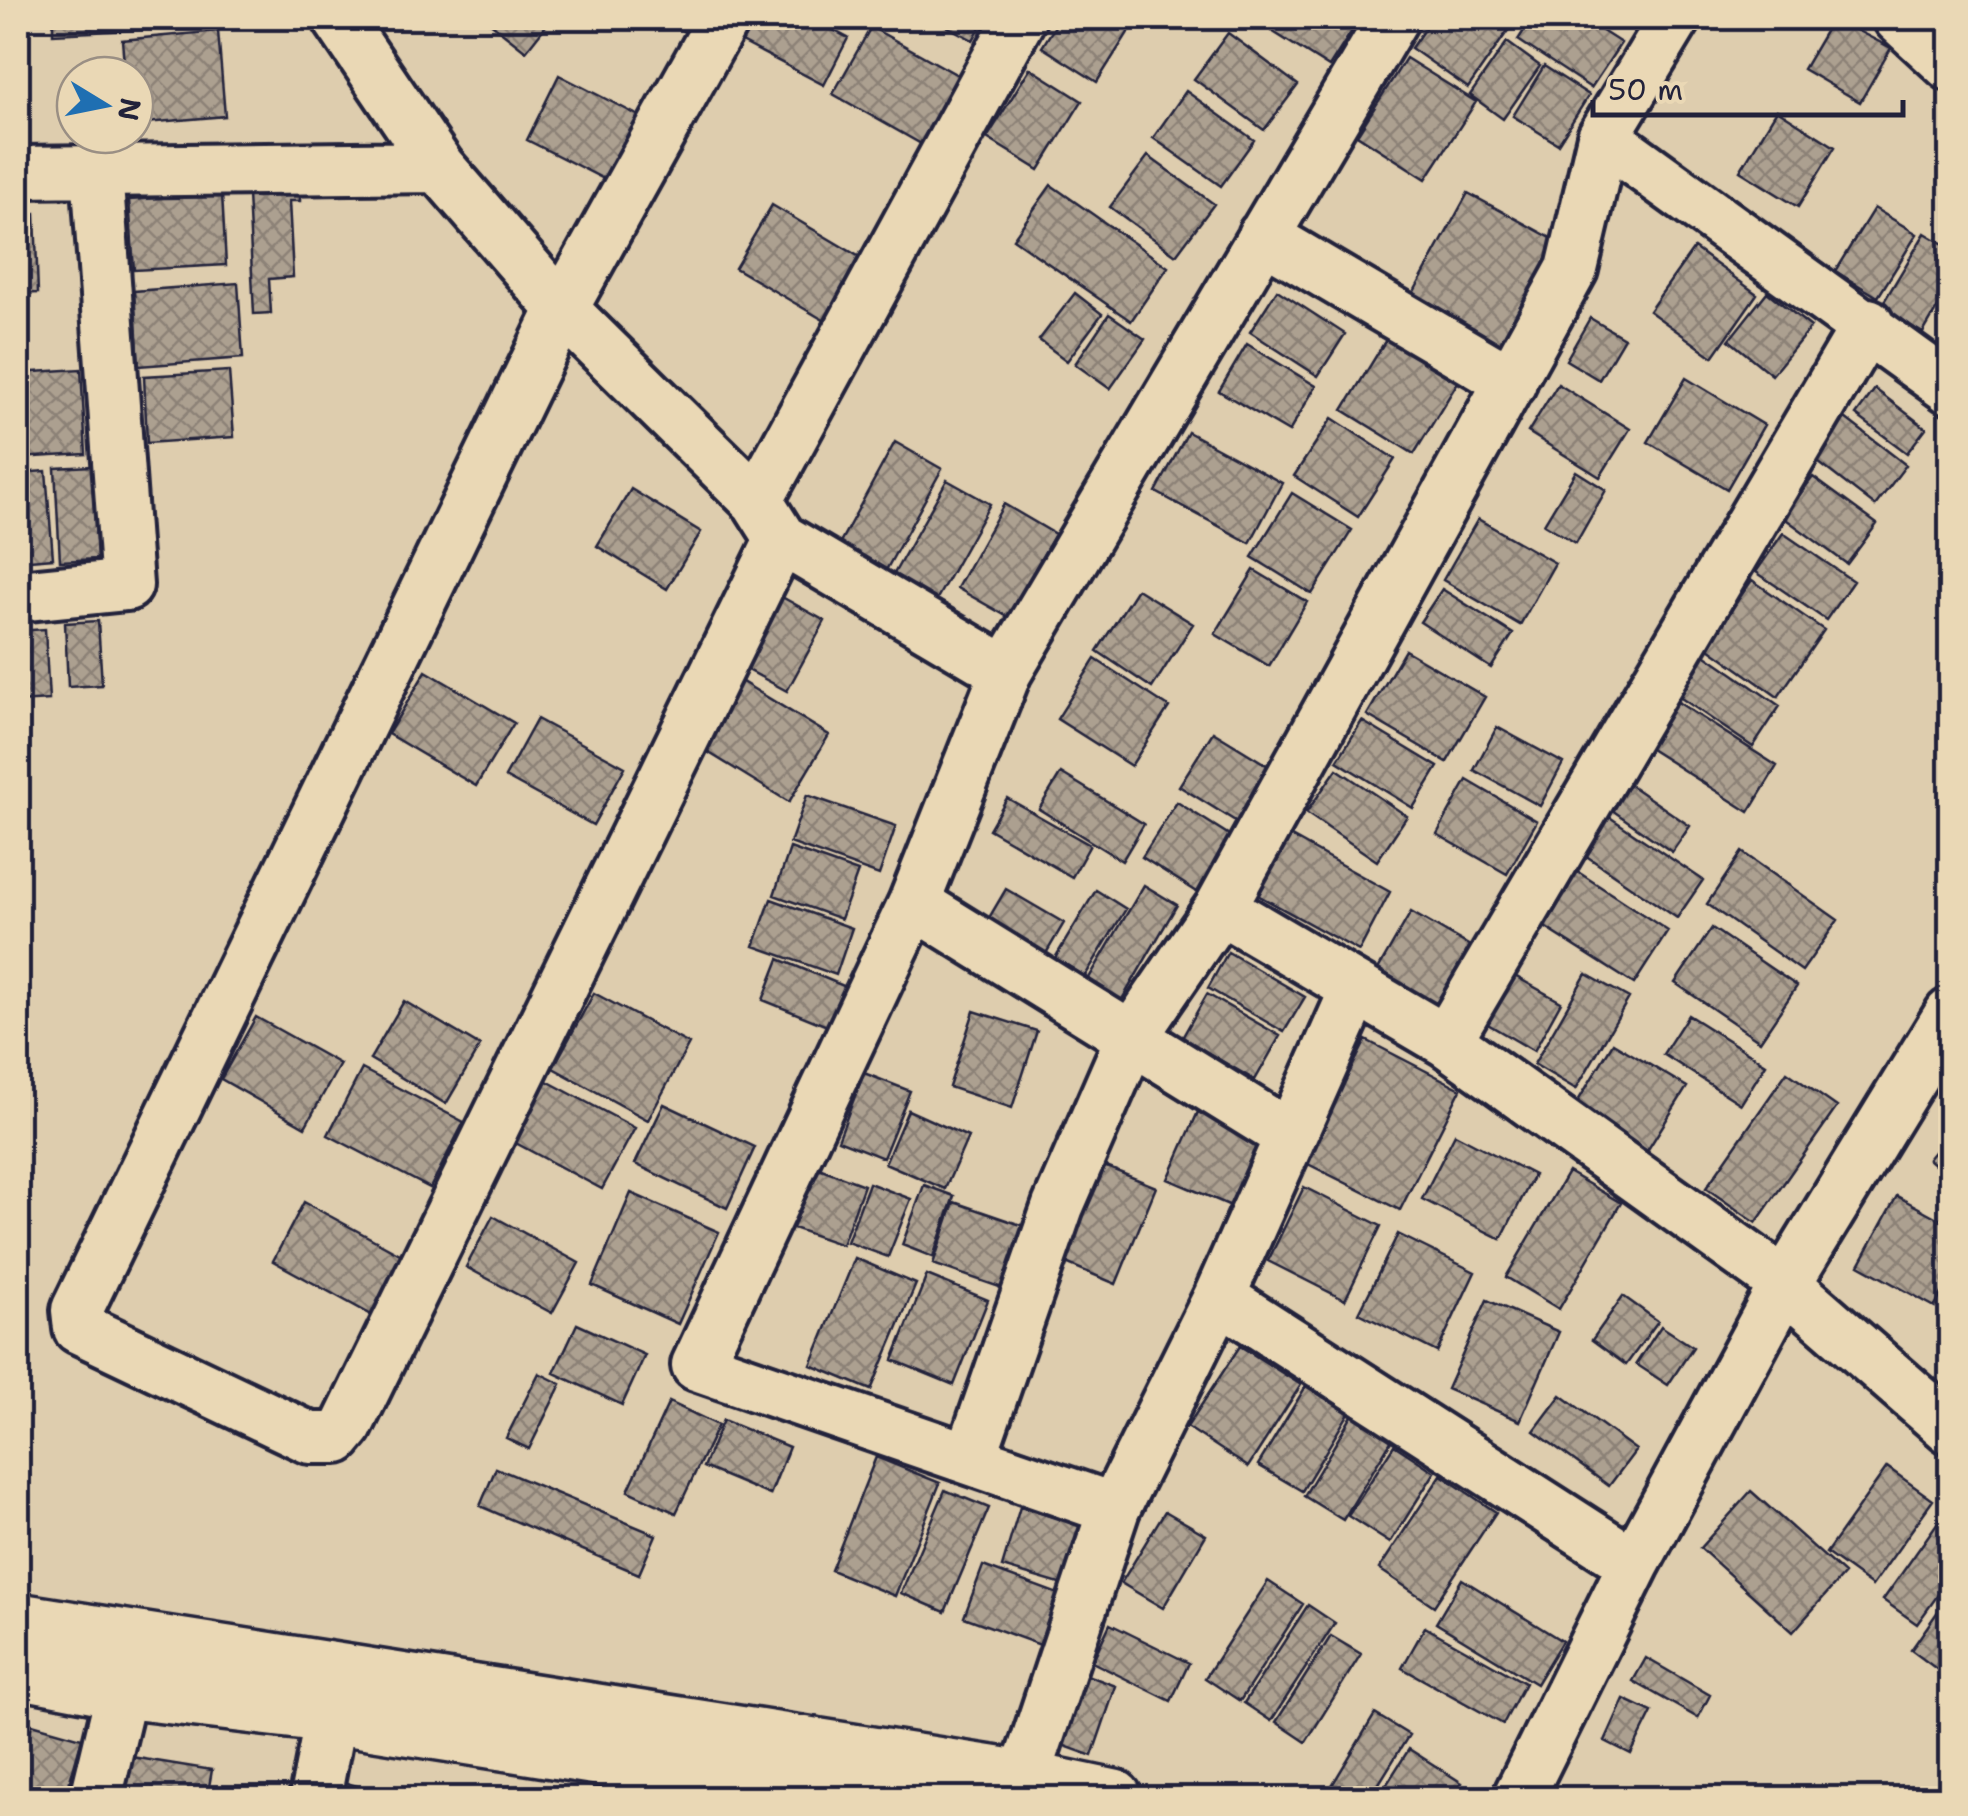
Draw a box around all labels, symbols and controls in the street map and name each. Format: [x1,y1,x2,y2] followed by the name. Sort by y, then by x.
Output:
[55,55,155,155] north arrow
[1593,55,1903,117] scale bar
[1608,69,1683,110] text: 50 m
[109,95,150,124] text: N

